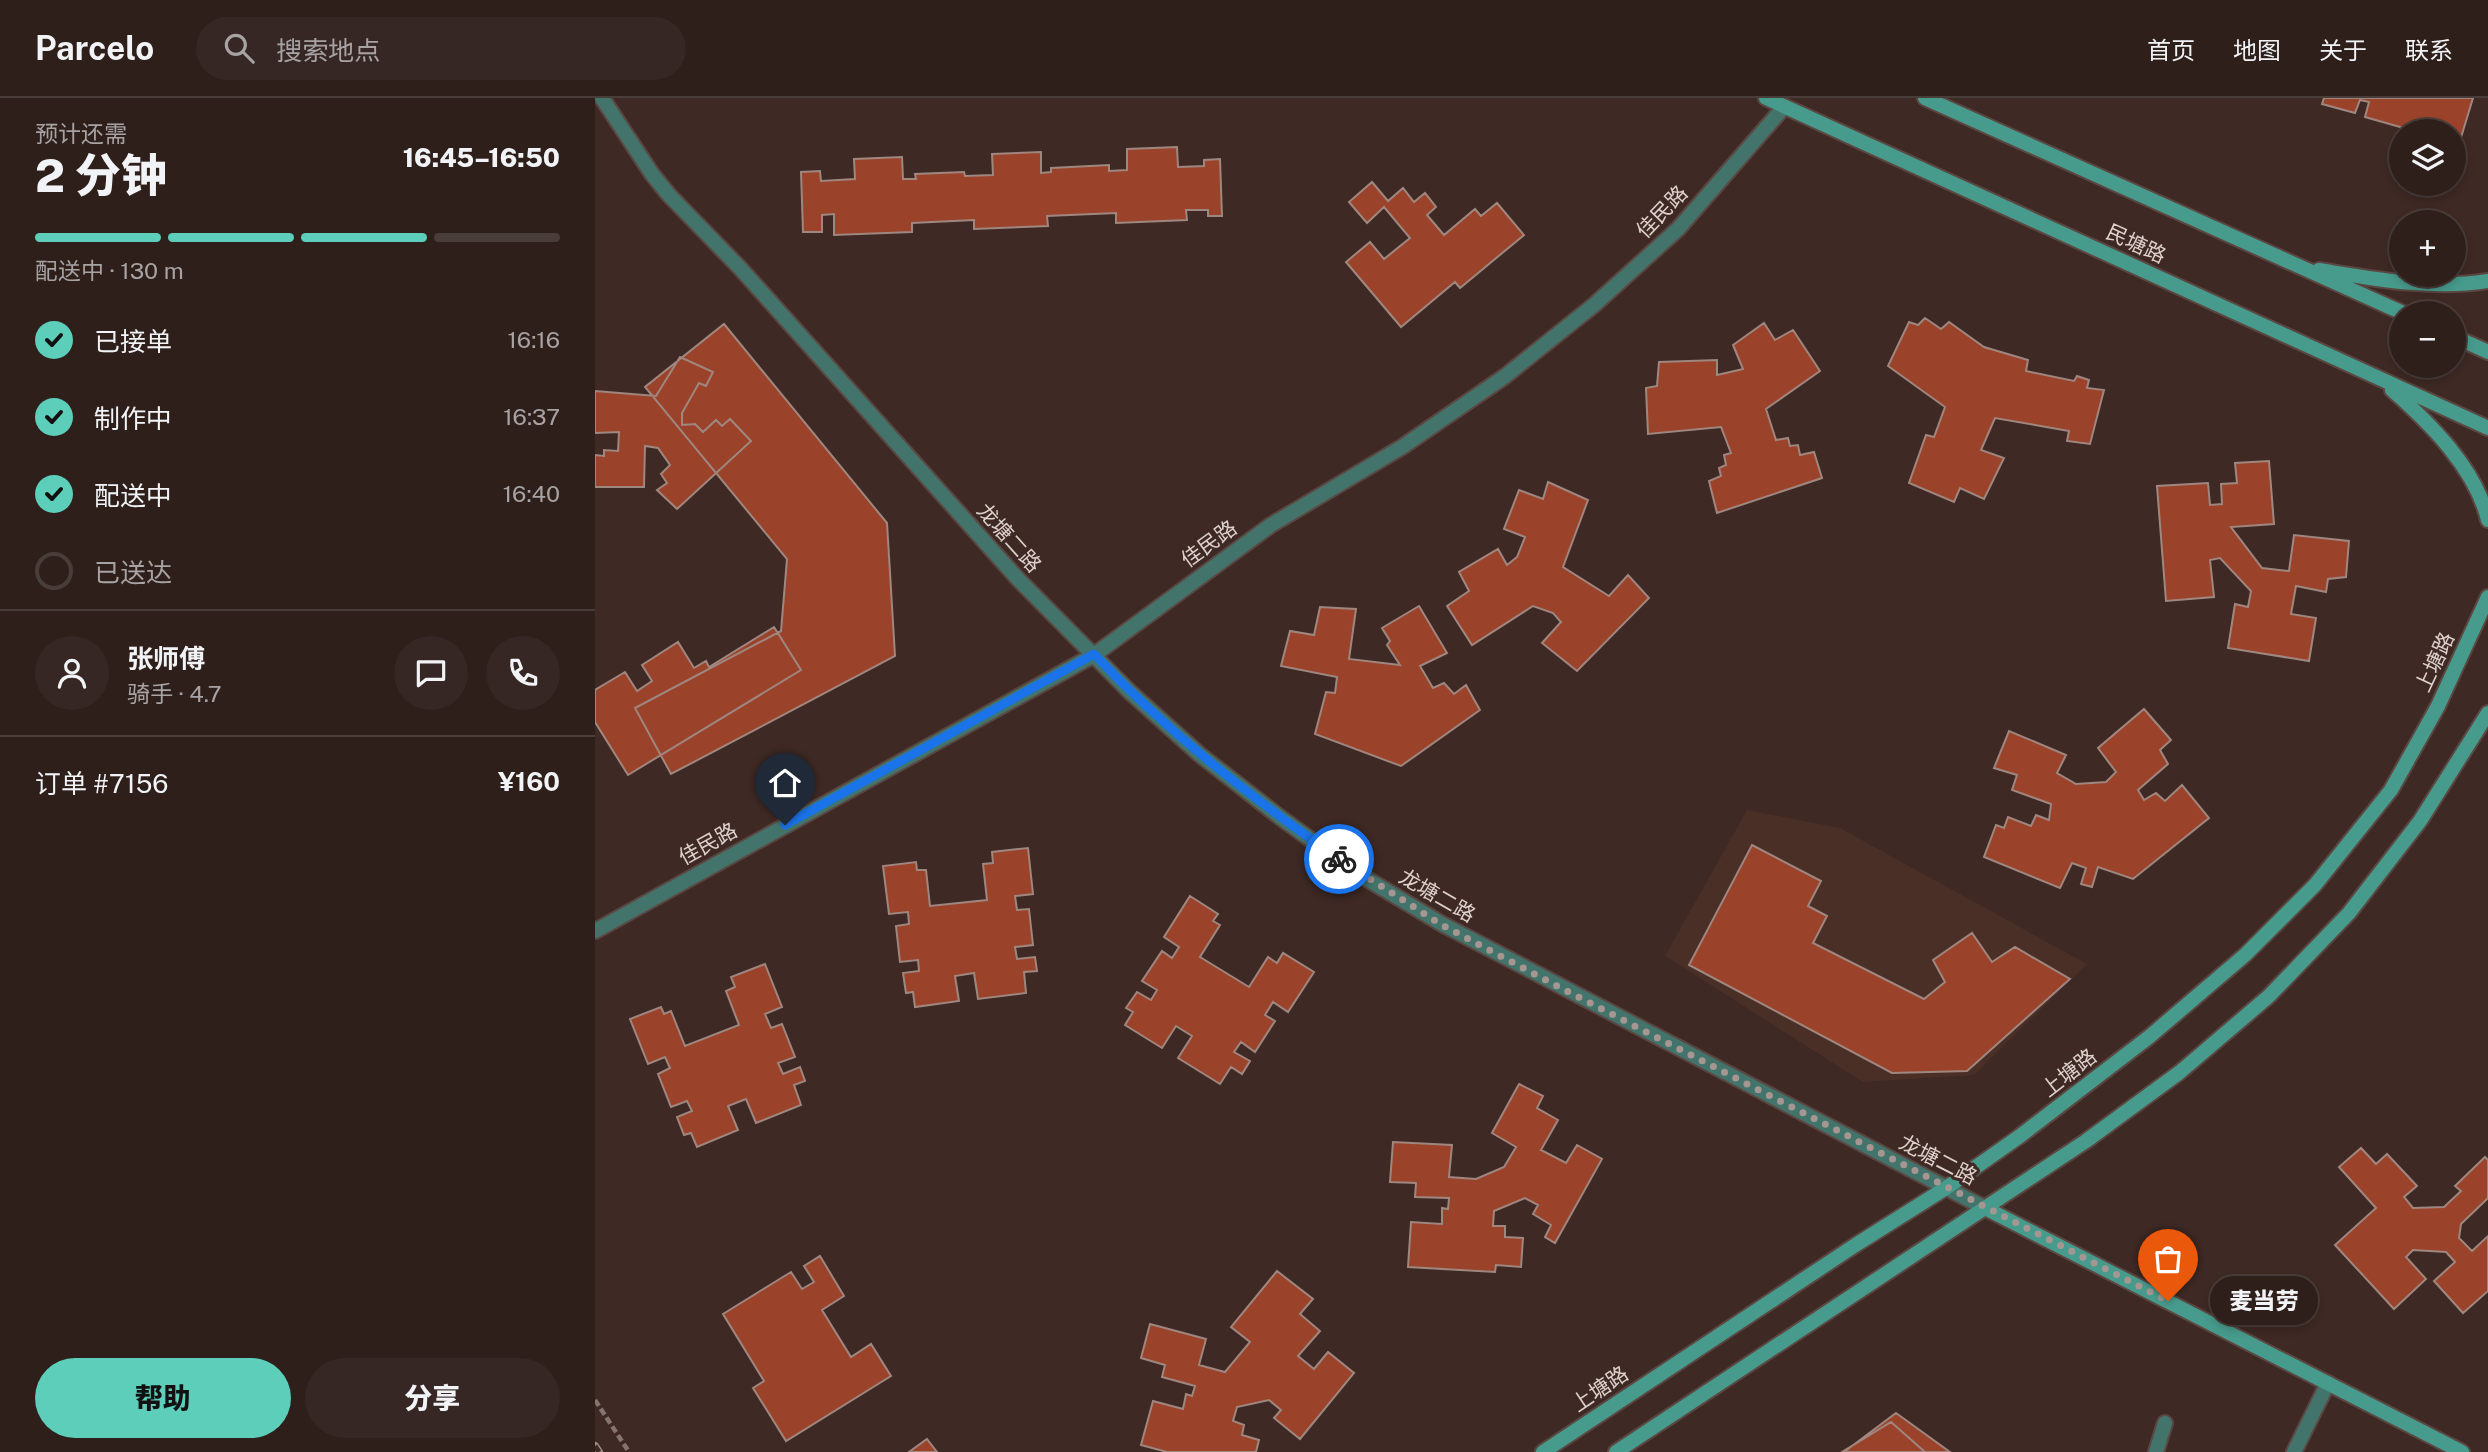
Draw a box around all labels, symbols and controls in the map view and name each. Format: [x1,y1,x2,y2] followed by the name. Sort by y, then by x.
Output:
[196,17,686,80] search box
[35,29,154,67] text: Parcelo
[220,29,258,67] icon: search
[276,35,380,66] text: 搜索地点
[2147,36,2195,64] text: 首页
[2233,36,2281,64] text: 地图
[2319,36,2367,64] text: 关于
[2405,36,2453,64] text: 联系
[2389,119,2466,378] map controls
[2389,119,2466,196] button: layers
[35,120,127,147] text: 预计还需
[403,142,560,173] text: 16:45–16:50
[35,148,167,202] text: 2 分钟
[1631,180,1693,243] street label: 佳民路
[2389,210,2466,287] button: +
[2102,219,2170,268] street label: 民塘路
[35,257,184,284] text: 配送中 · 130 m
[2389,301,2466,378] button: −
[35,321,73,359] icon: check
[94,326,172,357] text: 已接单
[507,326,560,353] text: 16:16
[35,398,73,436] icon: check
[94,403,172,434] text: 制作中
[503,403,560,430] text: 16:37
[35,475,73,513] icon: check
[94,480,172,511] text: 配送中
[503,480,560,507] text: 16:40
[972,498,1047,577] street label: 龙塘二路
[1176,515,1242,572] street label: 佳民路
[94,557,172,588] text: 已送达
[2410,628,2459,696] street label: 上塘路
[35,636,109,710] button: person
[394,636,468,710] button: chat
[486,636,560,710] button: phone
[127,643,205,674] text: 张师傅
[127,680,222,707] text: 骑手 · 4.7
[755,753,815,825] pin
[766,764,804,802] icon: home
[498,766,560,797] text: ¥160
[35,768,169,799] text: 订单 #7156
[674,817,741,870] street label: 佳民路
[1304,824,1374,894] courier
[1320,840,1358,878] icon: bike
[1395,864,1480,927] street label: 龙塘二路
[2036,1043,2101,1102] street label: 上塘路
[1895,1129,1981,1190] street label: 龙塘二路
[2138,1229,2198,1301] pin
[2149,1240,2187,1278] icon: bag
[2210,1276,2319,1326] callout: 麦当劳
[2230,1287,2299,1314] text: 麦当劳
[35,1358,291,1438] button: 帮助
[305,1358,560,1438] button: 分享
[1567,1361,1633,1417] street label: 上塘路

